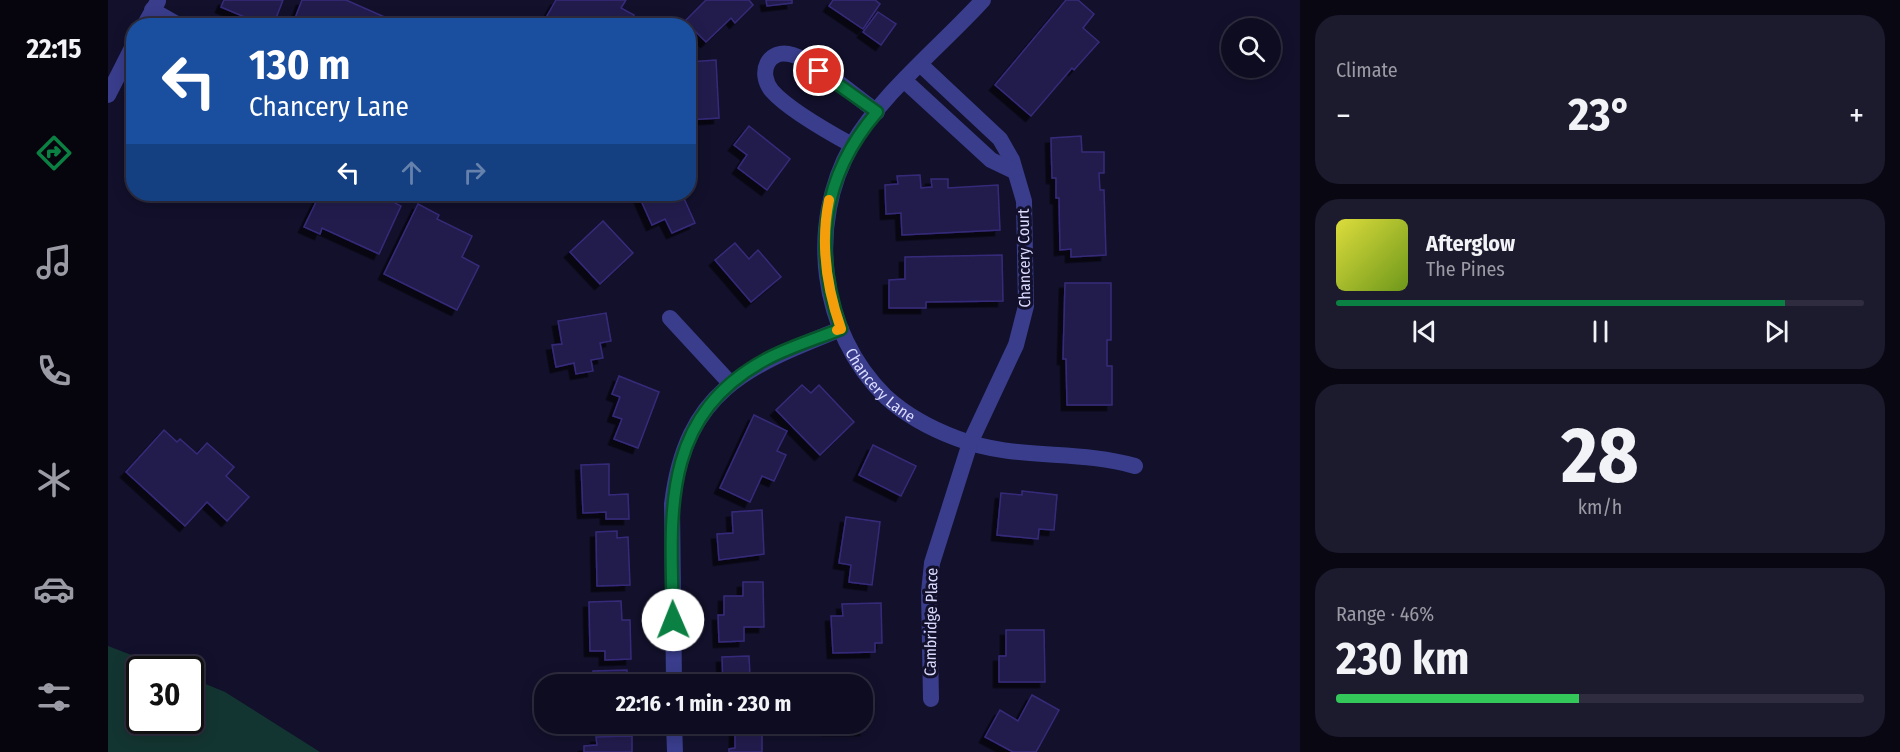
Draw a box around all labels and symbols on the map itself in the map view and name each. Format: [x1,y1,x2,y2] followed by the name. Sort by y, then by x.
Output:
[793,45,844,96] pin
[1014,208,1034,308] street label: Chancery Court
[842,344,919,426] street label: Chancery Lane
[921,568,941,676] street label: Cambridge Place
[641,588,705,652] position arrow
[126,656,204,734] speed limit sign: 30

